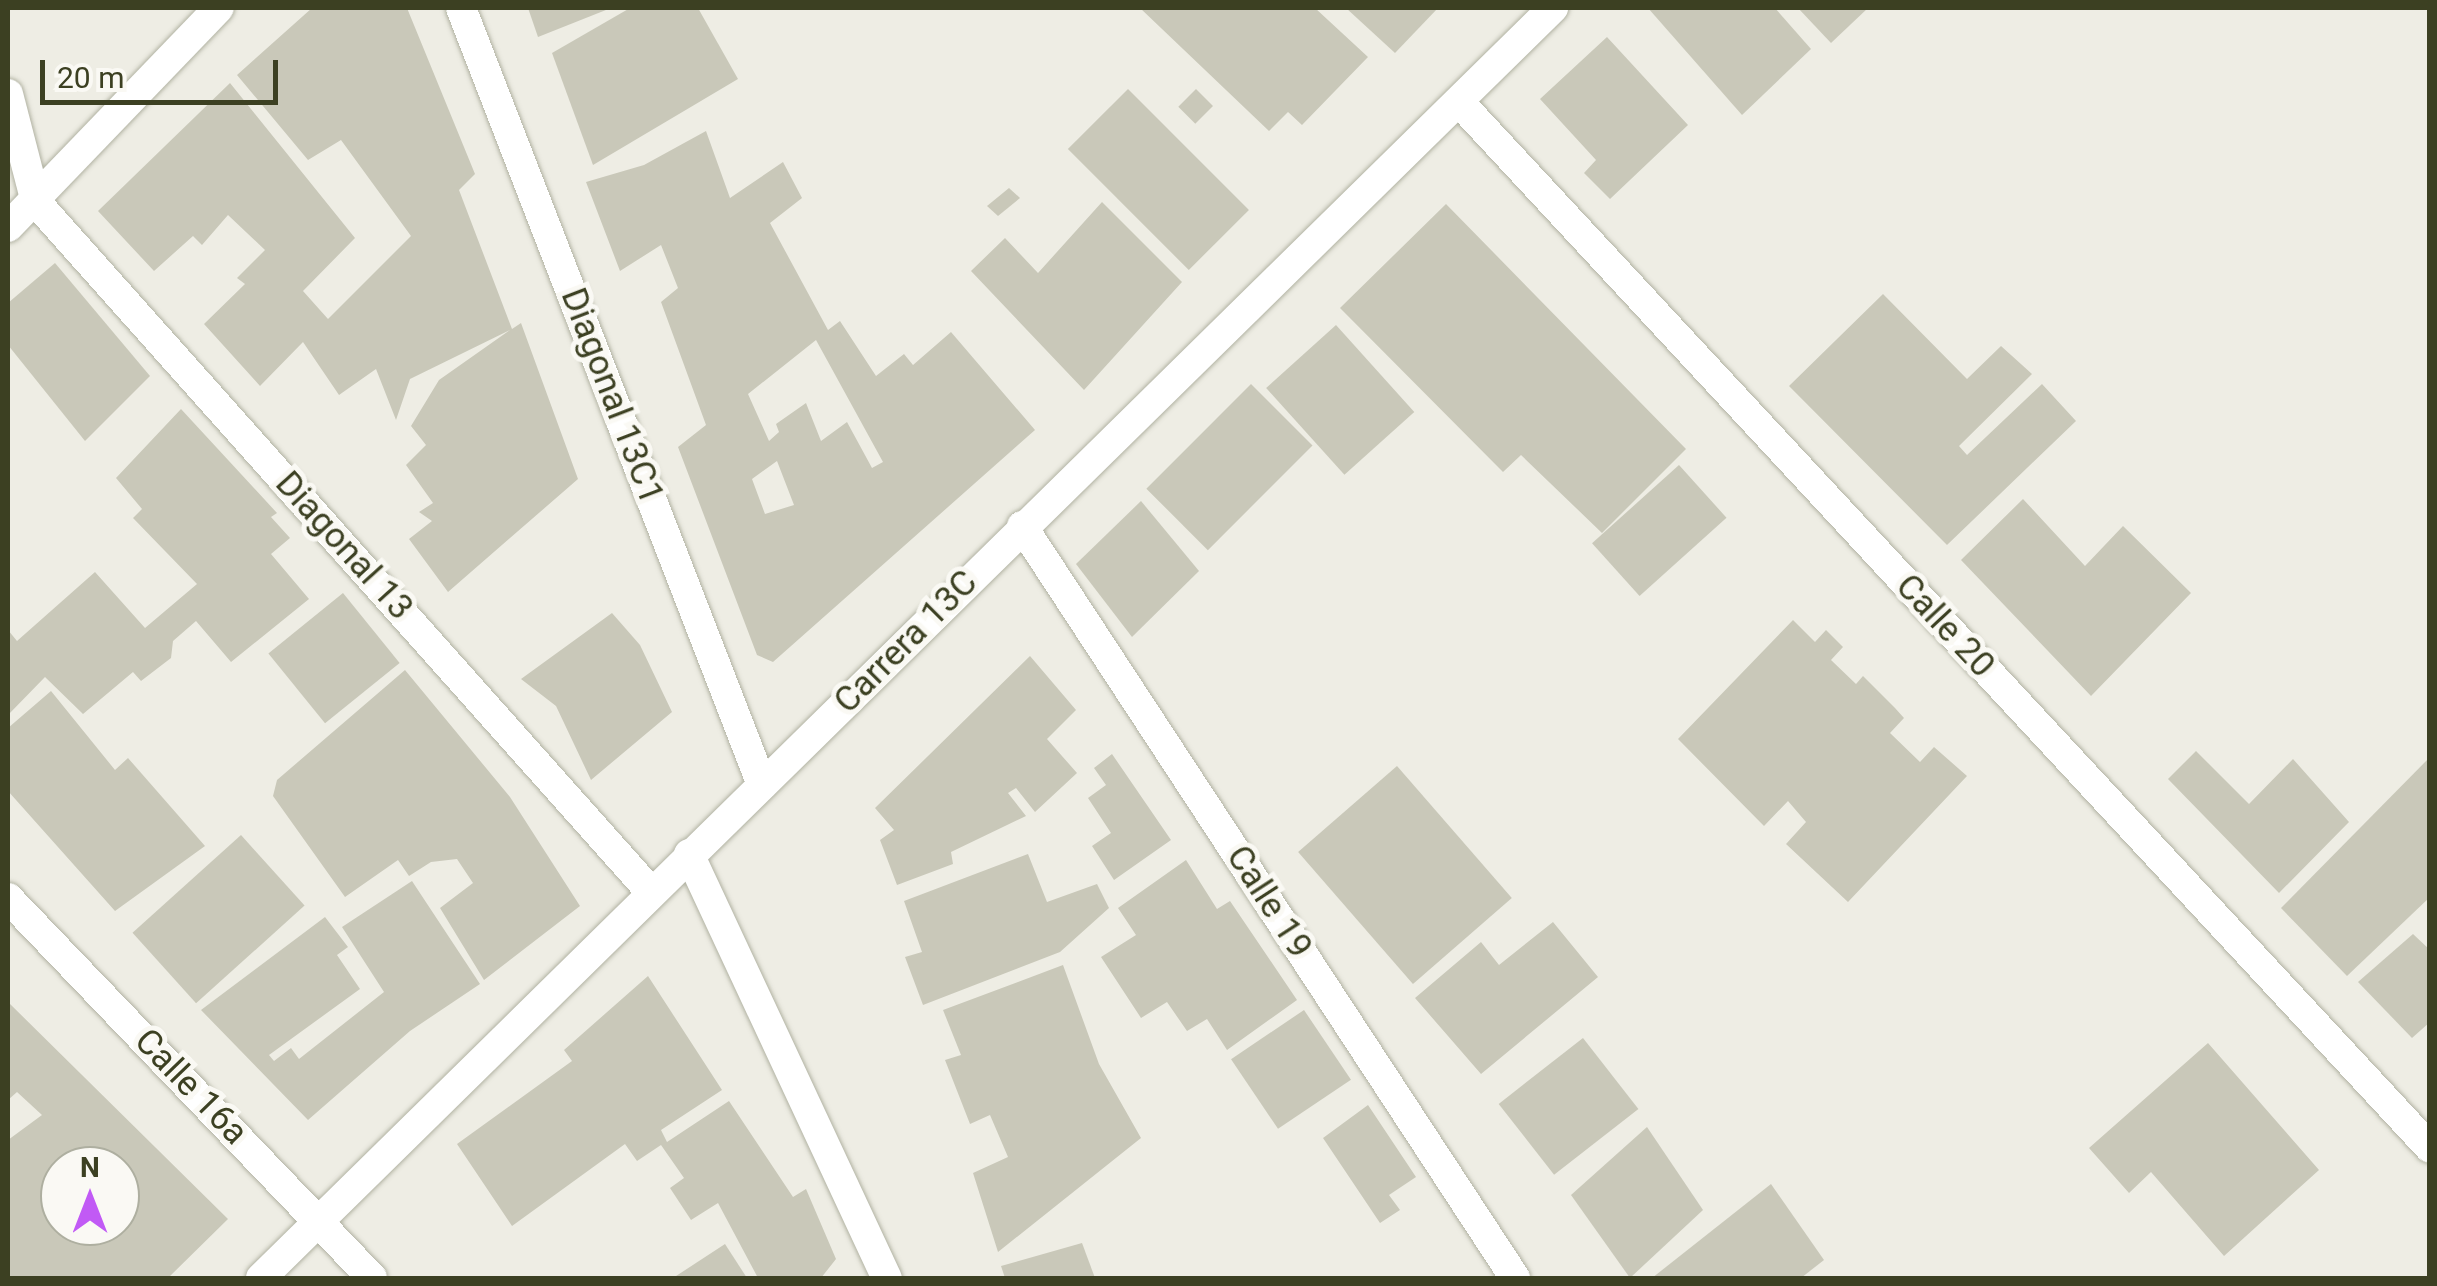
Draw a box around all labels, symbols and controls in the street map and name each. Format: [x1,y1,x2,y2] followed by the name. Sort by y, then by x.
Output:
[45,40,282,102] scale bar
[57,60,124,95] text: 20 m
[552,282,672,510] street label: Diagonal 13C1
[266,463,422,629] street label: Diagonal 13
[826,562,986,722] street label: Carrera 13C
[1887,566,2003,686] street label: Calle 20
[1217,838,1321,966] street label: Calle 19
[126,1020,256,1154] street label: Calle 16a
[40,1146,140,1246] north arrow
[80,1151,100,1184] text: N

